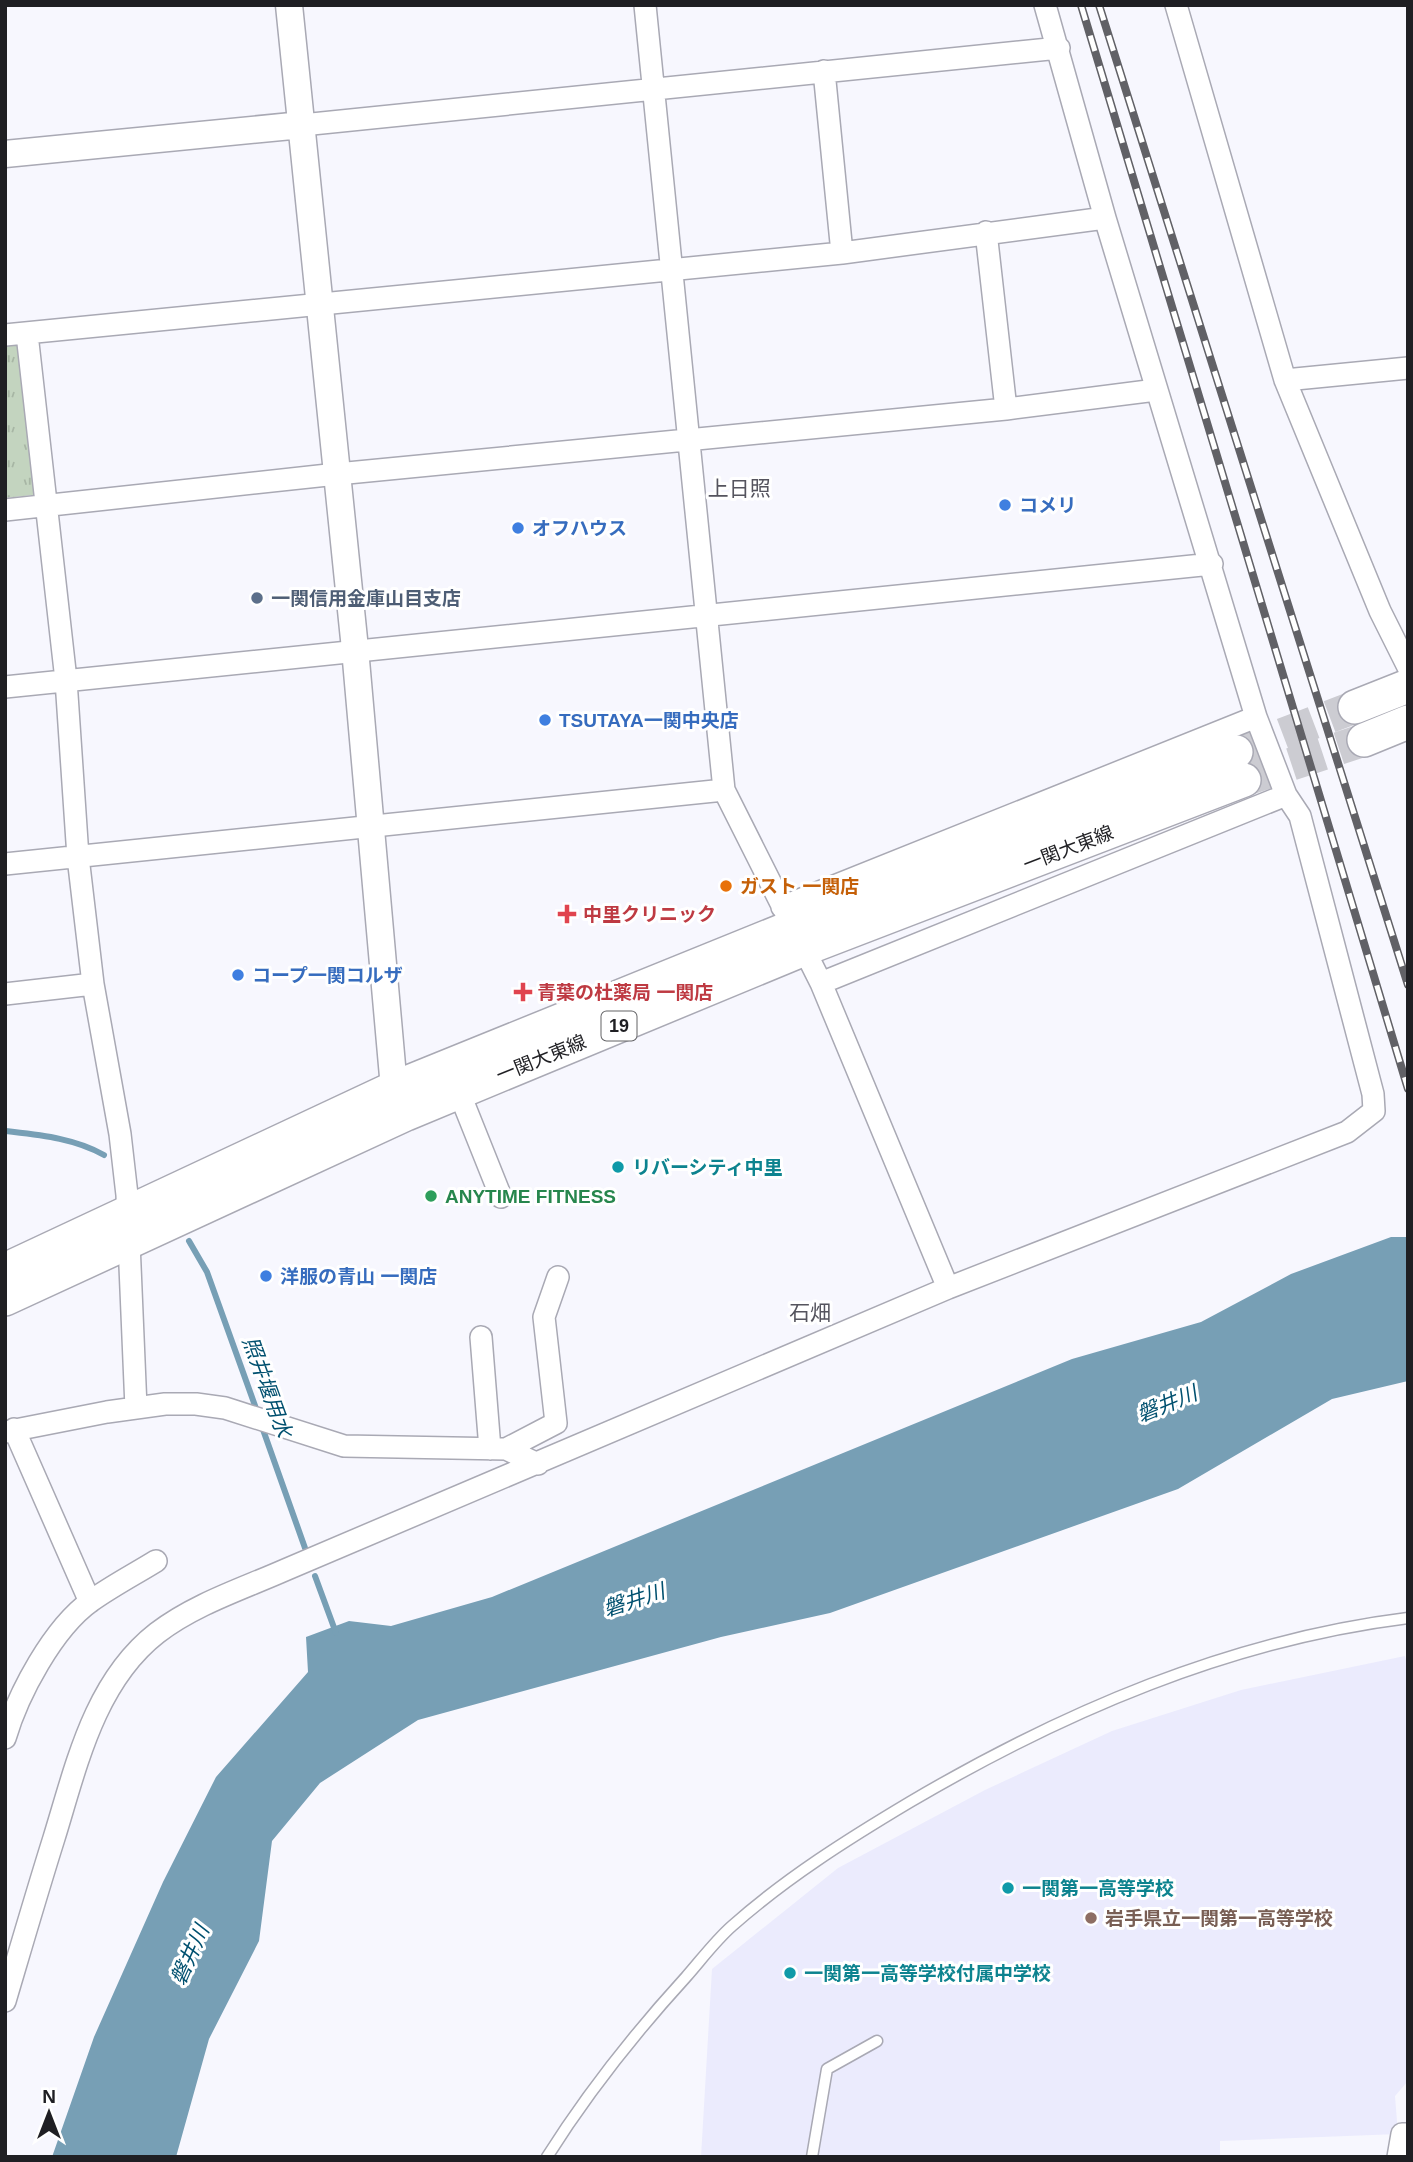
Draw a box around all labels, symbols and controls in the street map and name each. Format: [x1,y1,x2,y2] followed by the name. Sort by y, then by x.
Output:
[708,477,771,500] district label: 上日照
[1019,495,1076,516] place label: コメリ
[997,497,1013,513] marker: コメリ
[532,518,627,539] place label: オフハウス
[510,520,526,536] marker: オフハウス
[271,588,461,609] place label: 一関信用金庫山目支店
[249,590,265,606] marker: 一関信用金庫山目支店
[559,710,739,731] place label: TSUTAYA一関中央店
[537,712,553,728] marker: TSUTAYA一関中央店
[1020,822,1116,875] street label: 一関大東線
[740,876,859,897] place label: ガスト 一関店
[718,878,734,894] marker: ガスト 一関店
[557,904,577,924] marker: 中里クリニック
[583,904,716,925] place label: 中里クリニック
[252,965,403,986] place label: コープ一関コルザ
[230,967,246,983] marker: コープ一関コルザ
[537,982,713,1003] place label: 青葉の杜薬局 一関店
[515,984,531,1000] marker: 青葉の杜薬局 一関店
[602,1012,636,1041] road number: 19
[493,1031,589,1086] street label: 一関大東線
[632,1157,782,1178] place label: リバーシティ中里
[610,1159,626,1175] marker: リバーシティ中里
[445,1186,616,1207] place label: ANYTIME FITNESS
[423,1188,439,1204] marker: ANYTIME FITNESS
[280,1266,437,1287] place label: 洋服の青山 一関店
[258,1268,274,1284] marker: 洋服の青山 一関店
[789,1301,831,1324] district label: 石畑
[239,1334,297,1442] water label: 照井堰用水
[1133,1380,1202,1426] water label: 磐井川
[600,1578,669,1620] water label: 磐井川
[1022,1878,1174,1899] place label: 一関第一高等学校
[1000,1880,1016,1896] marker: 一関第一高等学校
[1105,1908,1333,1929] place label: 岩手県立一関第一高等学校
[1083,1910,1099,1926] marker: 岩手県立一関第一高等学校
[166,1920,214,1988] water label: 磐井川
[804,1963,1051,1984] place label: 一関第一高等学校付属中学校
[782,1965,798,1981] marker: 一関第一高等学校付属中学校
[14,2078,84,2148] north arrow
[42,2086,56,2107] text: N

